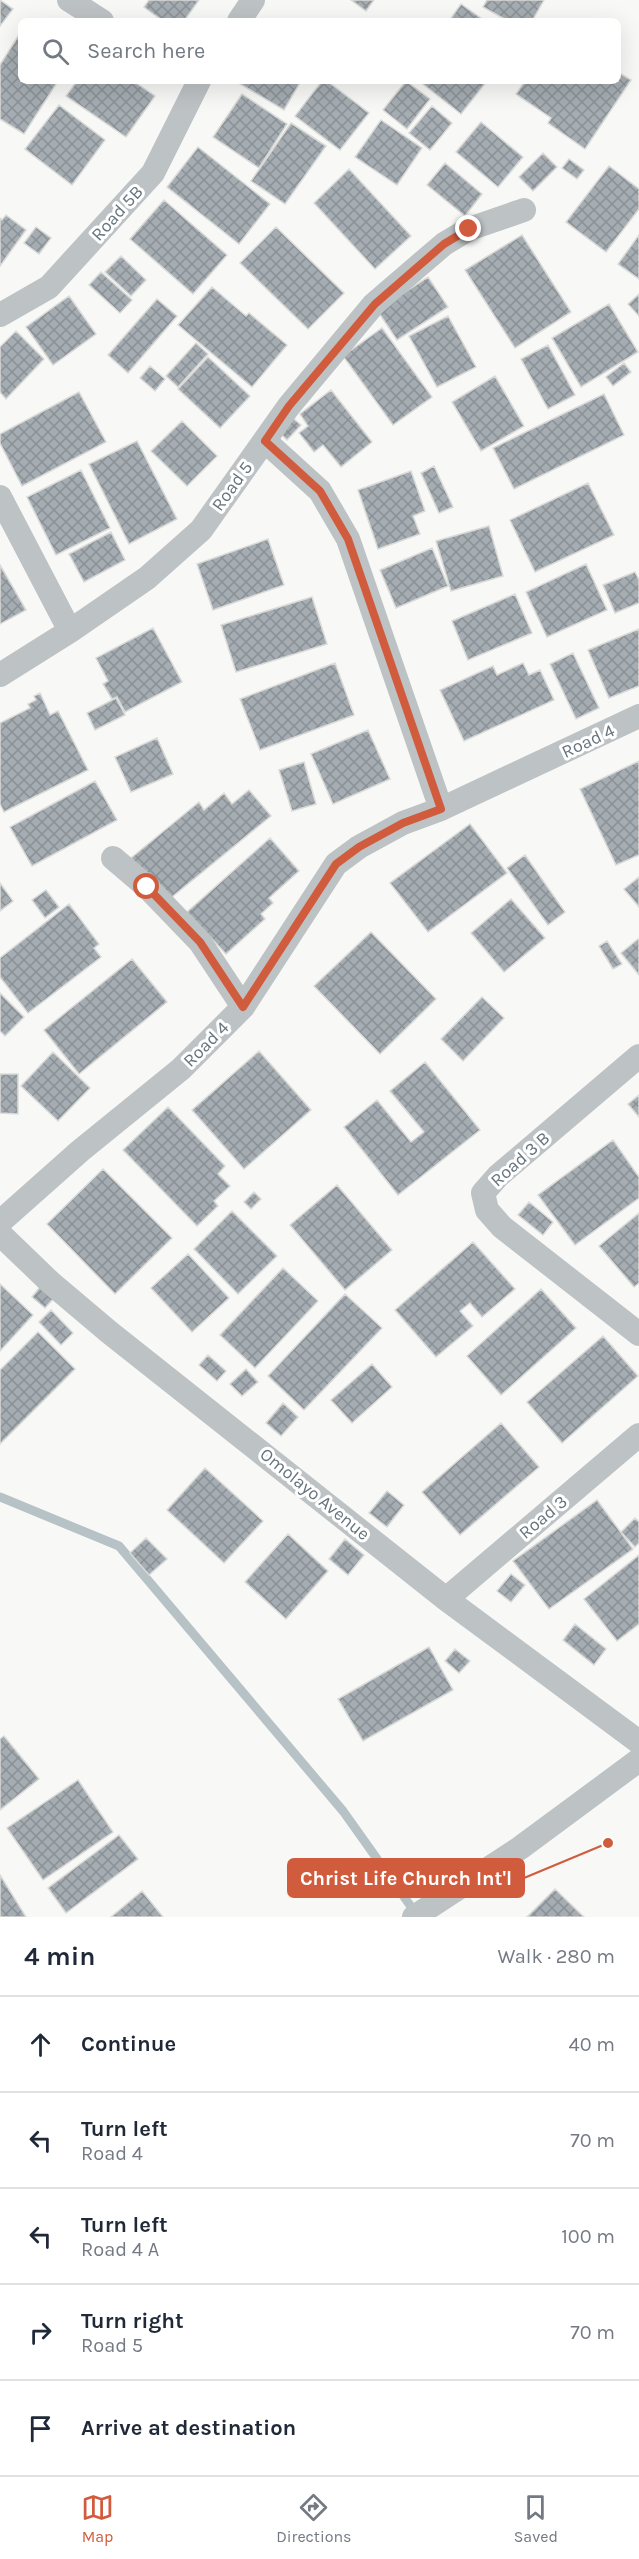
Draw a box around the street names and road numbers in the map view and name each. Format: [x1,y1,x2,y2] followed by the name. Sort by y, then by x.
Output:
[86,181,148,245] street label: Road 5B
[207,457,257,515] street label: Road 5
[558,719,618,763] street label: Road 4
[179,1017,233,1071] street label: Road 4
[486,1127,554,1191] street label: Road 3 B
[256,1443,374,1545] street label: Omolayo Avenue
[514,1490,572,1544] street label: Road 3

